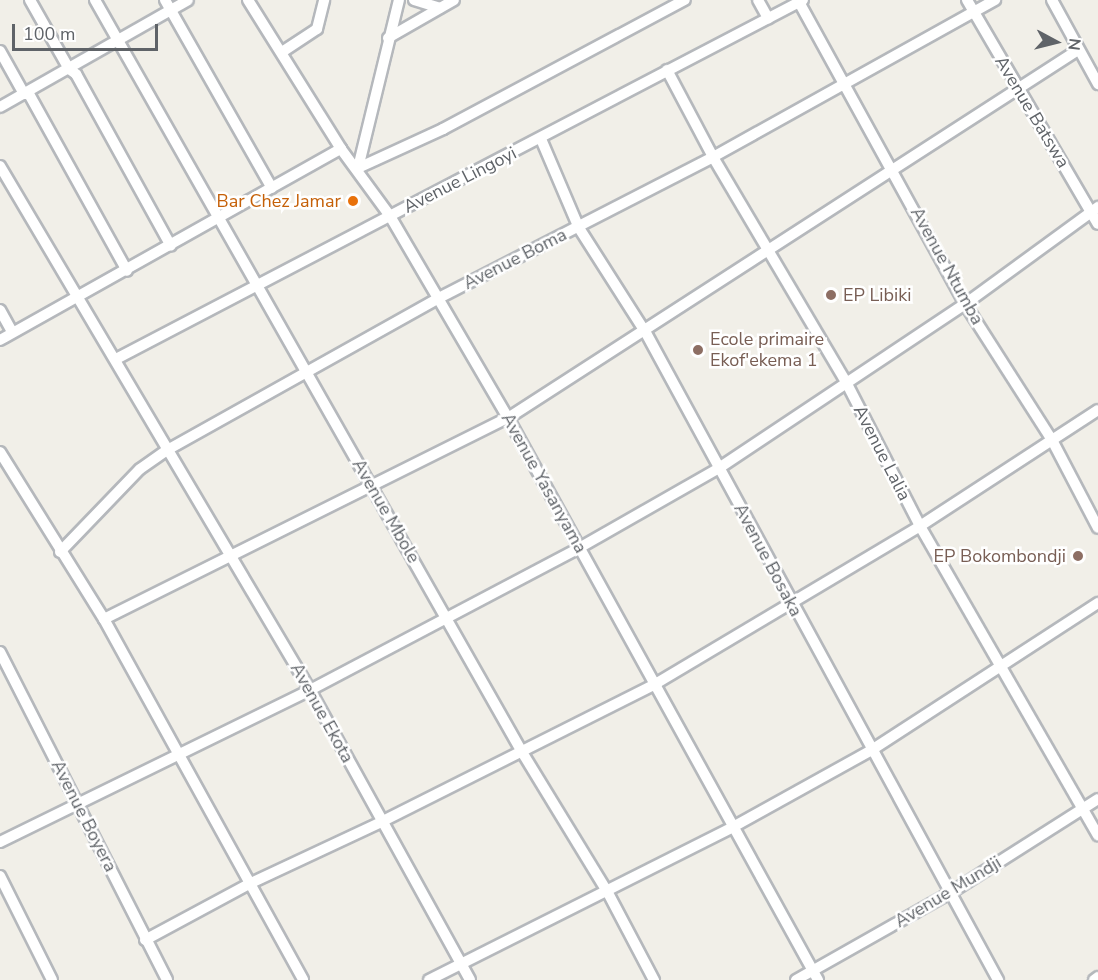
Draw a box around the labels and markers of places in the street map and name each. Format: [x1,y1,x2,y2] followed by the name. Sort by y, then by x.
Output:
[217,190,341,212] place label: Bar Chez Jamar
[346,194,360,208] marker: Bar Chez Jamar
[843,284,911,306] place label: EP Libiki
[824,288,838,302] marker: EP Libiki
[710,329,824,372] place label: Ecole primaire Ekof'ekema 1
[691,343,705,357] marker: Ecole primaire Ekof'ekema 1
[933,545,1066,567] place label: EP Bokombondji
[1071,549,1085,563] marker: EP Bokombondji

